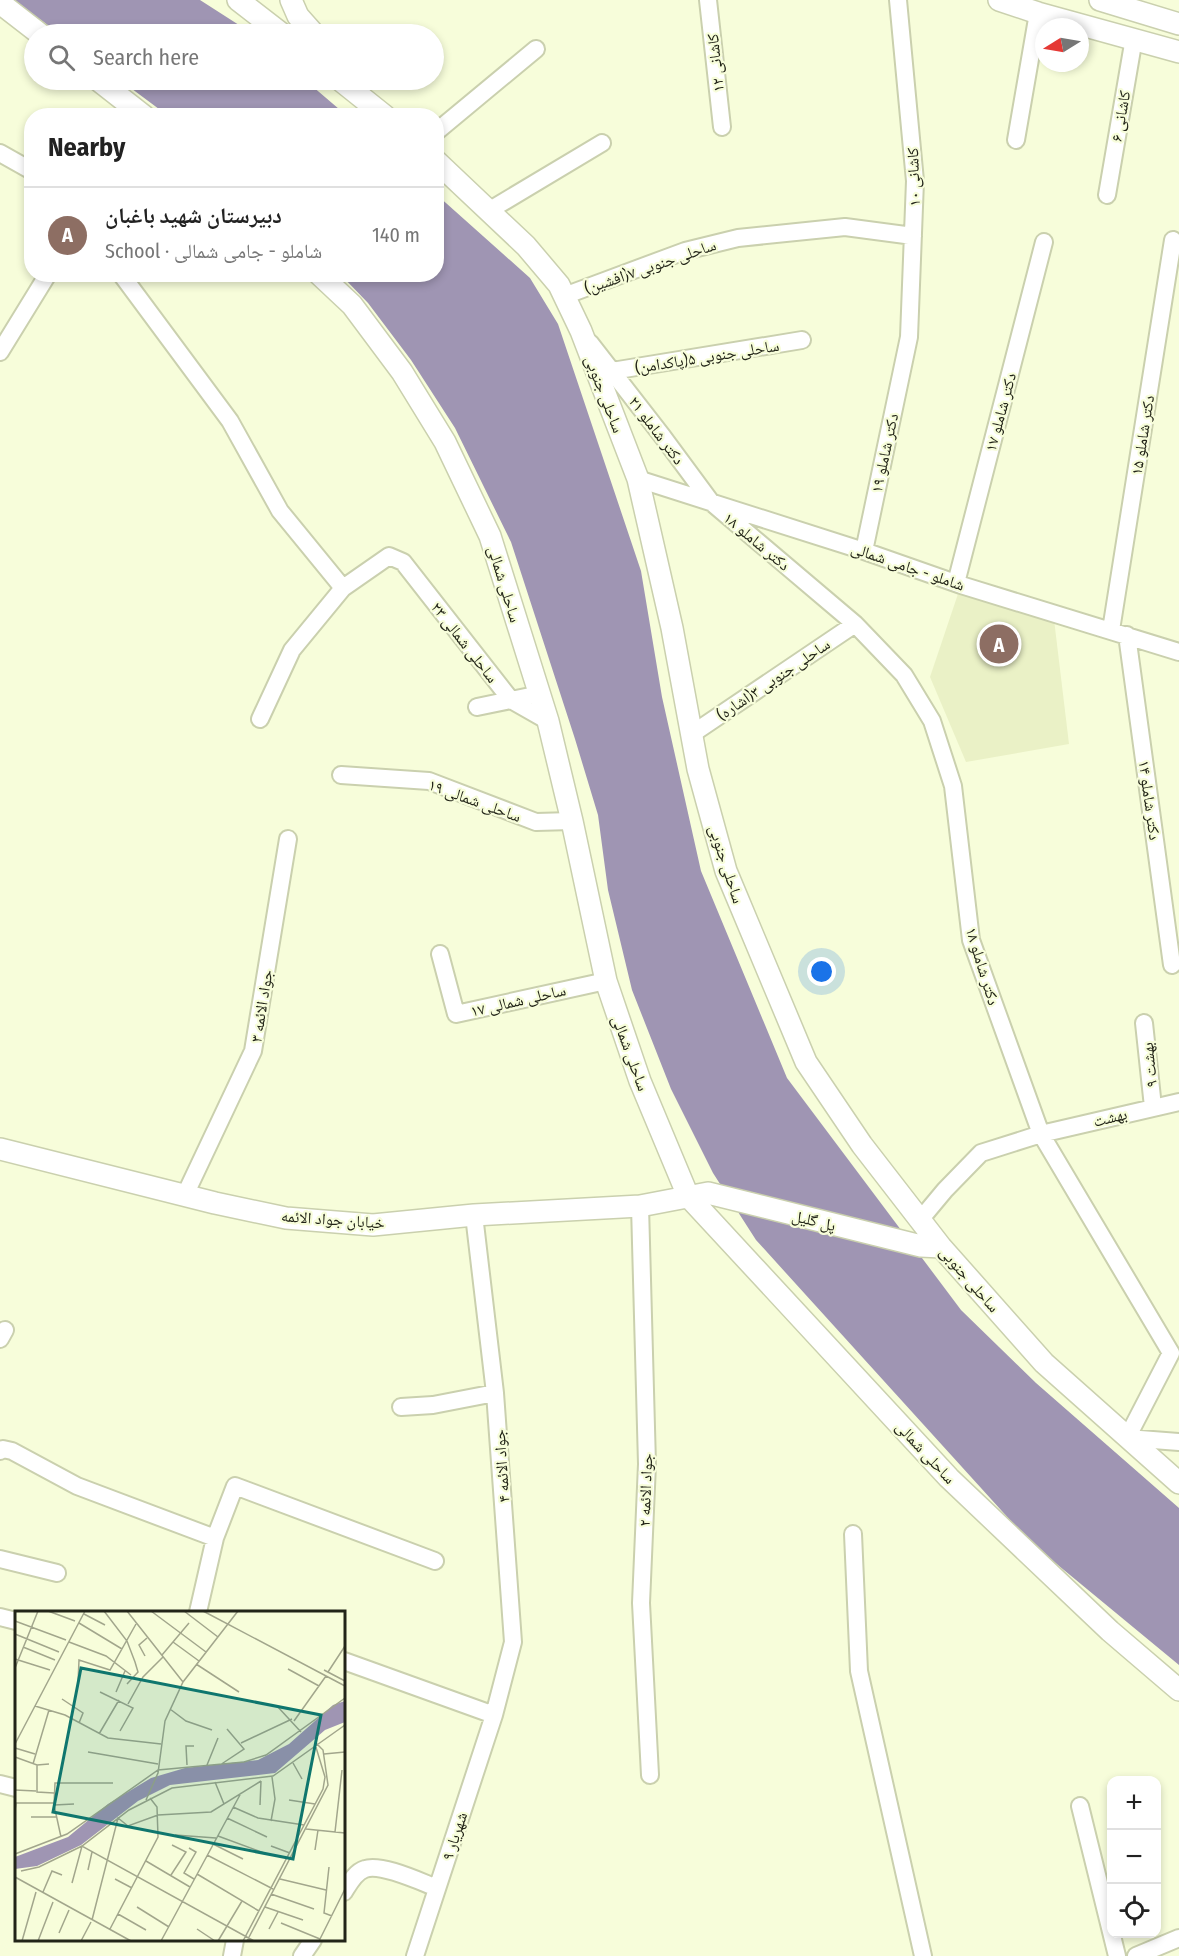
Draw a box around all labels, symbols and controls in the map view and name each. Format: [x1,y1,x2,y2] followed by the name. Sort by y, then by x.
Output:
[1035,18,1089,72] north arrow
[24,24,444,90] search box
[703,32,729,93] street label: کاشانی ۱۲
[45,41,78,74] icon: search
[93,44,199,71] text: Search here
[1107,89,1135,143] street label: کاشانی ۶
[48,132,125,163] text: Nearby
[903,147,925,207] street label: کاشانی ۱۰
[105,202,282,229] text: دبیرستان شهید باغبان
[62,223,73,247] text: A
[372,223,420,247] text: 140 m
[582,235,719,299] street label: ساحلی جنوبی ۷(افشین)
[105,239,322,263] text: School · شاملو - جامی شمالی
[634,336,781,378] street label: ساحلی جنوبی ۵(پاکدامن)
[580,353,628,436] street label: ساحلی جنوبی
[981,371,1020,454] street label: دکتر شاملو ۱۷
[625,392,688,468] street label: دکتر شاملو ۲۱
[1127,394,1158,476] street label: دکتر شاملو ۱۵
[867,412,902,495] street label: دکتر شاملو ۱۹
[720,508,794,575] street label: دکتر شاملو ۱۸
[848,538,967,596] street label: شاملو - جامی شمالی
[483,544,525,625] street label: ساحلی شمالی
[426,598,502,687] street label: ساحلی شمالی ۲۳
[980,622,1018,666] pin: A
[713,634,834,725] street label: ساحلی جنوبی ۳(اشاره)
[1134,759,1165,841] street label: دکتر شاملو ۱۴
[426,775,524,827] street label: ساحلی شمالی ۱۹
[704,823,748,906] street label: ساحلی جنوبی
[962,925,1003,1007] street label: دکتر شاملو ۱۸
[807,957,836,986] your location
[246,968,277,1044] street label: جواد الائمه ۳
[469,980,568,1022] street label: ساحلی شمالی ۱۷
[607,1013,653,1094] street label: ساحلی شمالی
[1138,1042,1161,1088] street label: بهشت ۹
[1091,1104,1129,1131] street label: بهشت
[280,1206,385,1234] street label: خیابان جواد الائمه
[790,1206,838,1236] street label: پل گلیل
[935,1242,1003,1317] street label: ساحلی جنوبی
[891,1417,960,1488] street label: ساحلی شمالی
[489,1429,514,1503] street label: جواد الائمه ۴
[635,1453,656,1527] street label: جواد الائمه ۲
[15,1611,345,1941] inset map
[1107,1776,1161,1938] map controls
[1107,1776,1161,1830] button: +
[438,1810,471,1863] street label: شهریار ۹
[1107,1830,1161,1884] button: −
[1107,1884,1161,1938] button: locate

